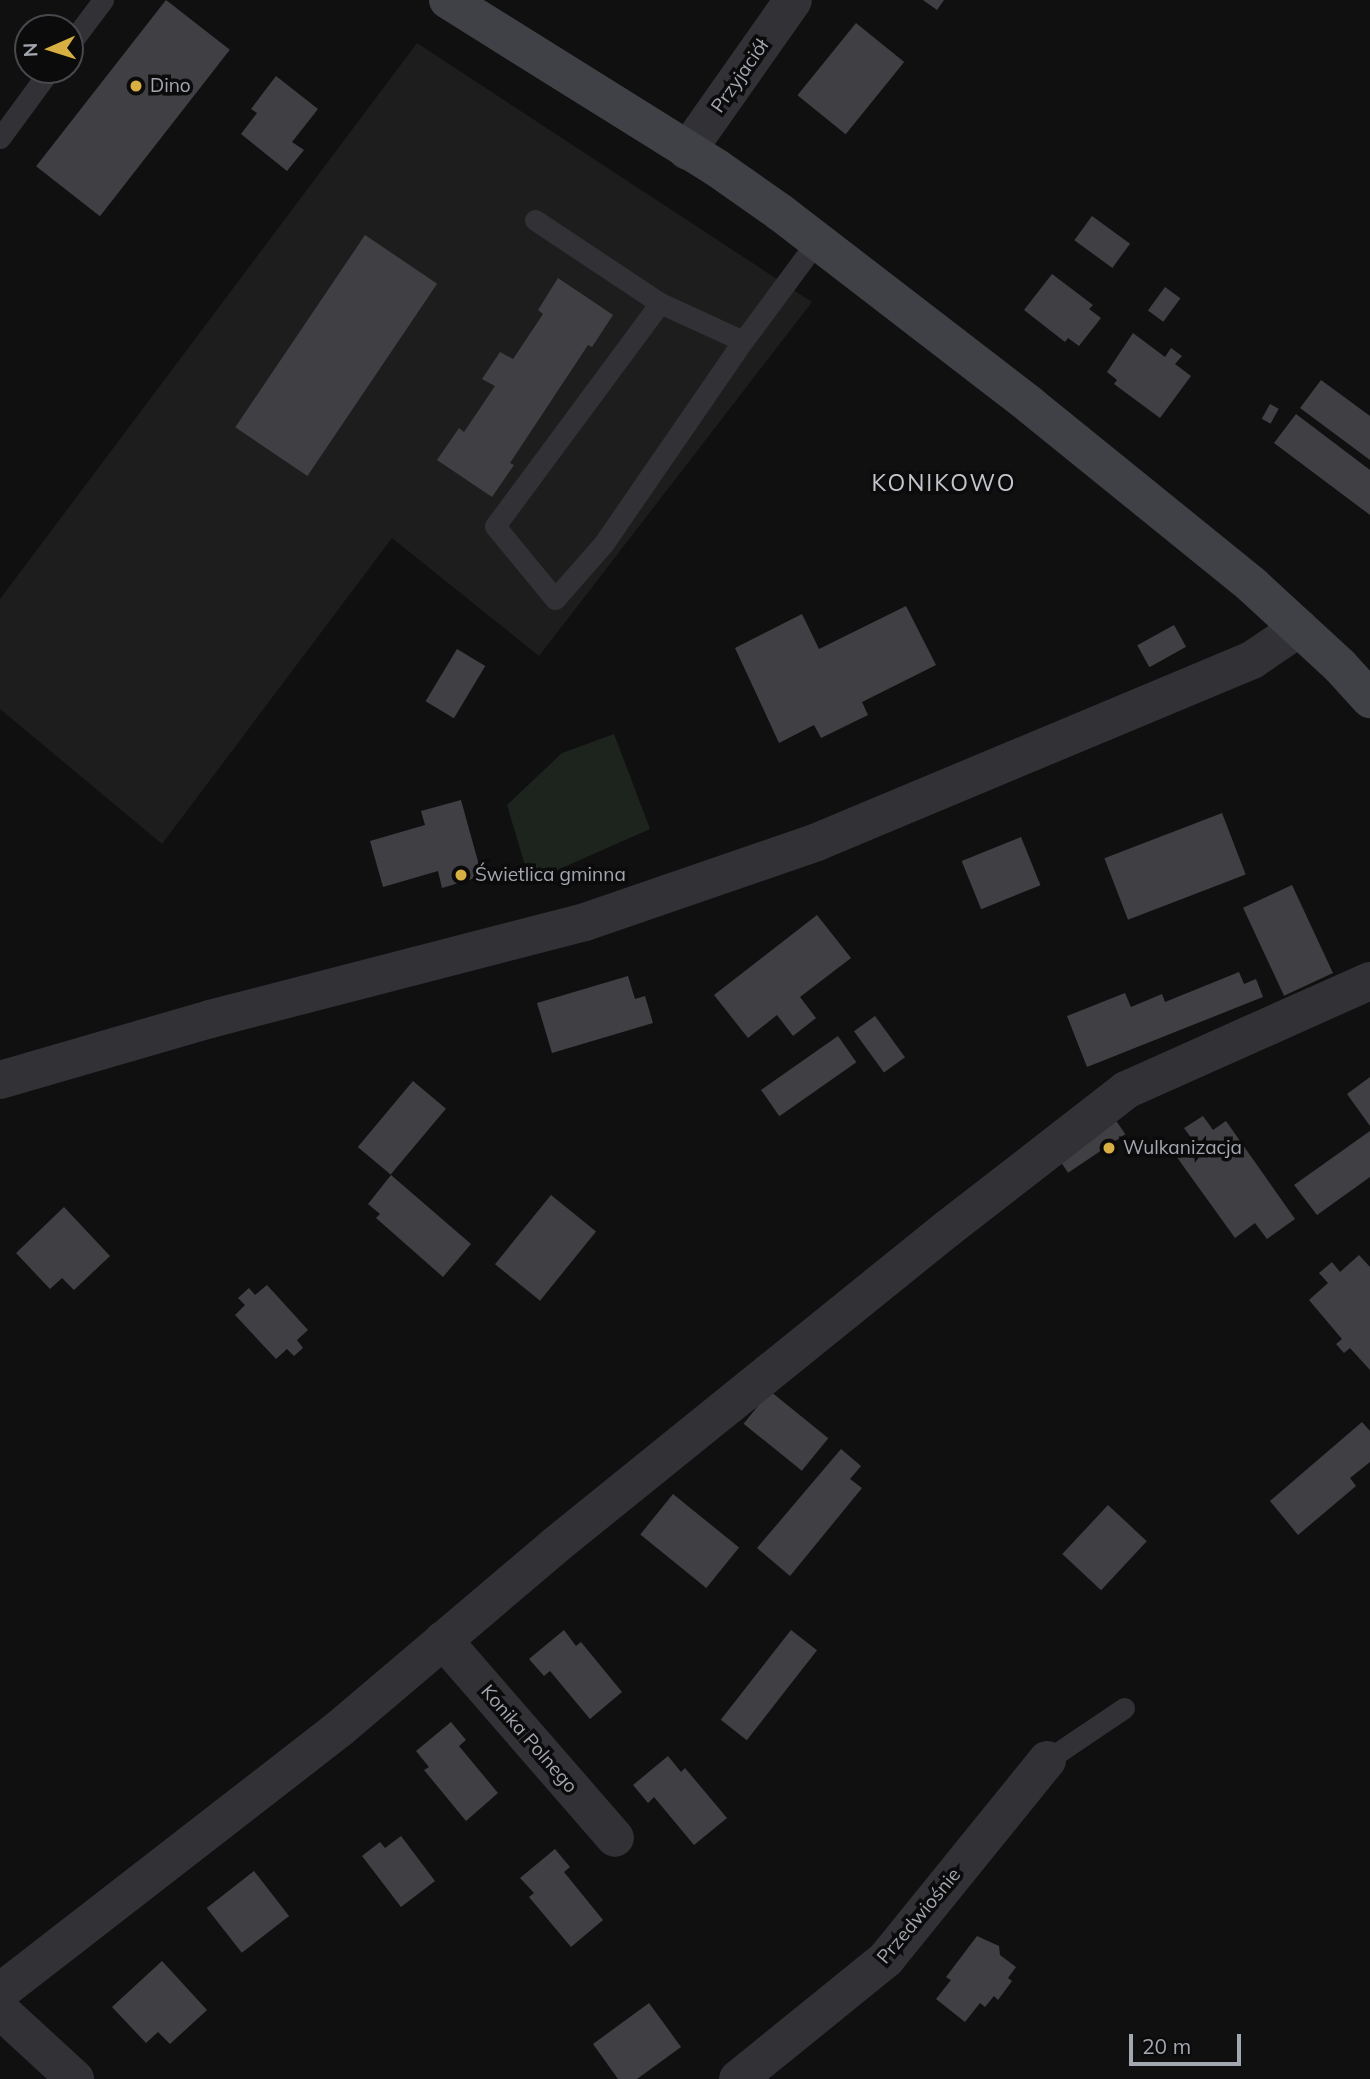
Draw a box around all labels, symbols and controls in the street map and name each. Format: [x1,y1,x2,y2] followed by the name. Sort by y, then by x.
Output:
[14,14,84,84] north arrow
[707,35,773,117] street label: Przyjaciół
[18,42,42,58] text: N
[150,75,191,97] place label: Dino
[128,78,144,94] marker: Dino
[872,469,1016,497] district label: KONIKOWO
[475,864,626,886] place label: Świetlica gminna
[453,867,469,883] marker: Świetlica gminna
[1123,1137,1242,1159] place label: Wulkanizacja
[1101,1140,1117,1156] marker: Wulkanizacja
[476,1680,582,1798] street label: Konika Polnego
[872,1864,966,1968] street label: Przedwiośnie
[1132,2020,1244,2064] scale bar
[1142,2033,1191,2059] text: 20 m

